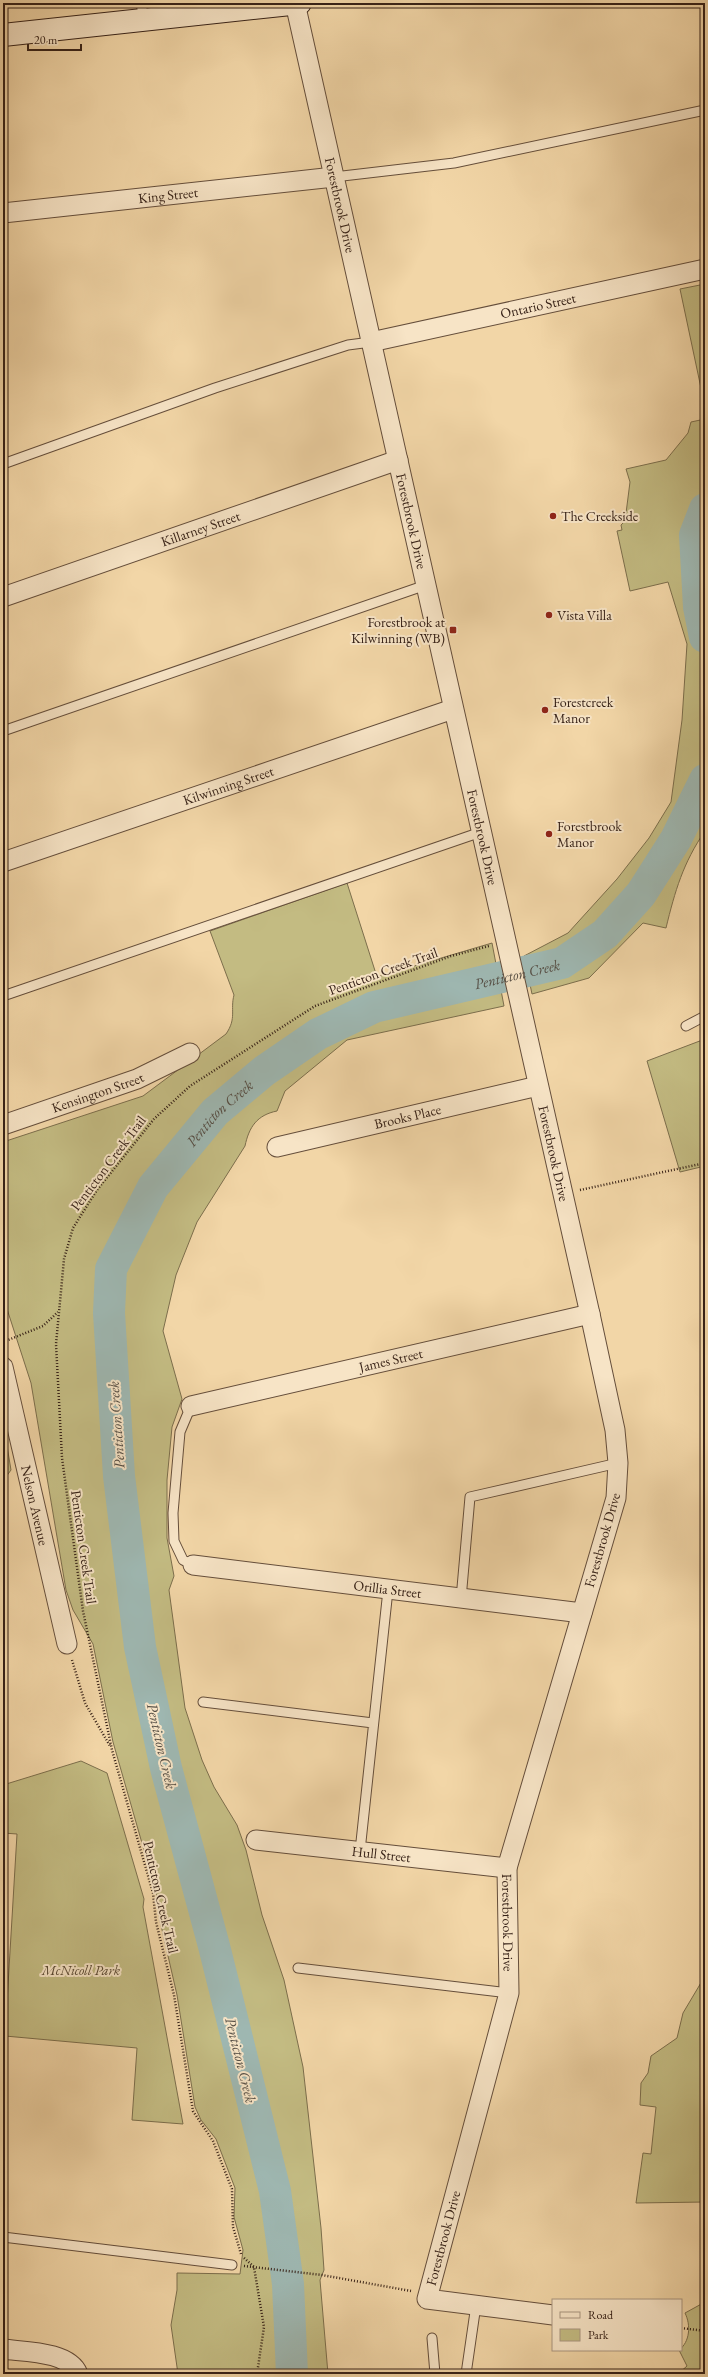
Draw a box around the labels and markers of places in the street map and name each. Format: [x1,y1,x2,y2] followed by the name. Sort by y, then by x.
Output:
[561,507,639,525] place label: The Creekside
[548,511,558,521] marker: The Creekside
[557,606,612,624] place label: Vista Villa
[544,610,554,620] marker: Vista Villa
[351,613,446,647] place label: Forestbrook at Kilwinning (WB)
[448,625,458,635] marker: Forestbrook at Kilwinning (WB)
[553,693,614,727] place label: Forestcreek Manor
[540,705,550,715] marker: Forestcreek Manor
[557,817,622,851] place label: Forestbrook Manor
[544,829,554,839] marker: Forestbrook Manor

